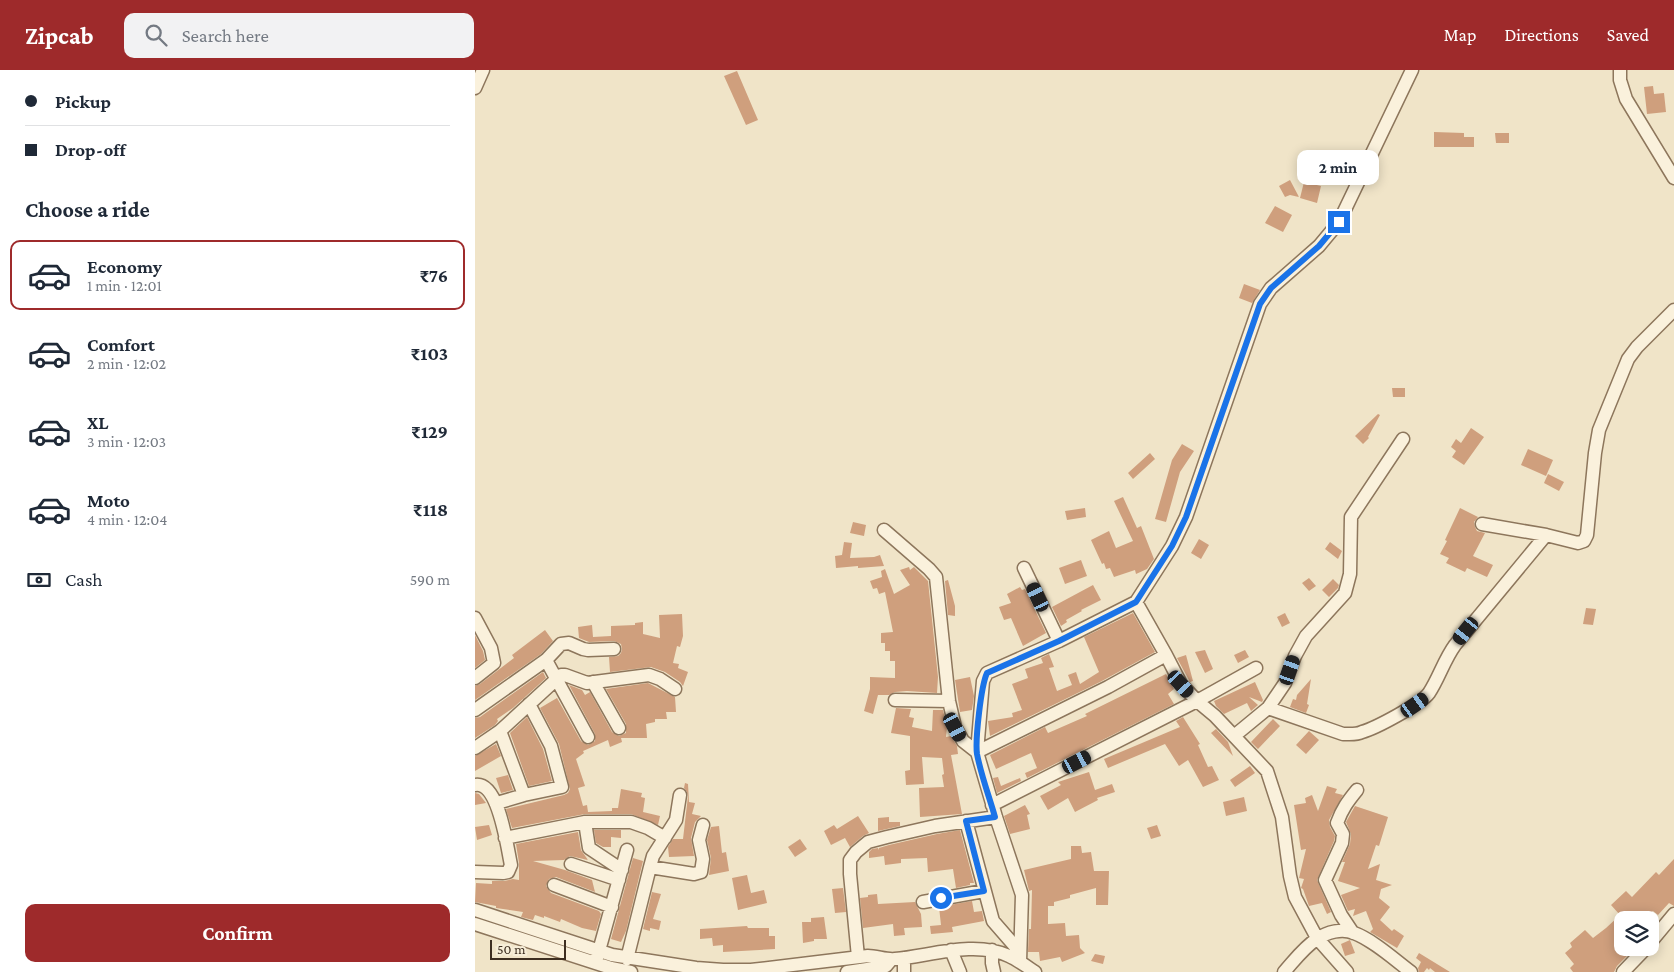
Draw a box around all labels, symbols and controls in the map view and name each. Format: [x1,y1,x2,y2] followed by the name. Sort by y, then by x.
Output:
[124,13,474,58] search box
[142,21,170,49] icon: search
[25,22,94,49] text: Zipcab
[182,25,269,46] text: Search here
[1444,25,1476,45] text: Map
[1504,25,1579,45] text: Directions
[1607,25,1649,45] text: Saved
[55,91,111,112] text: Pickup
[55,139,126,160] text: Drop-off
[1298,150,1380,184] callout: 2 min
[1319,159,1357,176] text: 2 min
[25,197,150,222] text: Choose a ride
[1328,211,1350,233] route end
[27,253,72,298] icon: car
[87,256,162,277] text: Economy
[420,265,448,286] text: ₹76
[87,277,162,294] text: 1 min · 12:01
[27,331,72,376] icon: car
[87,334,155,355] text: Comfort
[410,343,448,364] text: ₹103
[87,355,166,372] text: 2 min · 12:02
[27,409,72,454] icon: car
[87,412,109,433] text: XL
[411,421,448,442] text: ₹129
[87,433,166,450] text: 3 min · 12:03
[27,487,72,532] icon: car
[87,490,130,511] text: Moto
[413,499,448,520] text: ₹118
[87,511,167,528] text: 4 min · 12:04
[25,566,53,594] icon: cash
[65,569,103,590] text: Cash
[410,571,450,588] text: 590 m
[1024,580,1051,614] car
[1450,615,1481,647] car
[1278,653,1301,687] car
[1165,668,1196,700] car
[1398,690,1431,720] car
[941,710,968,744] car
[1060,749,1093,775] car
[930,887,952,909] route start
[25,904,450,962] button: Confirm
[1614,911,1659,956] map controls
[1614,911,1659,956] button: layers
[490,937,566,960] scale bar
[497,941,525,957] text: 50 m

